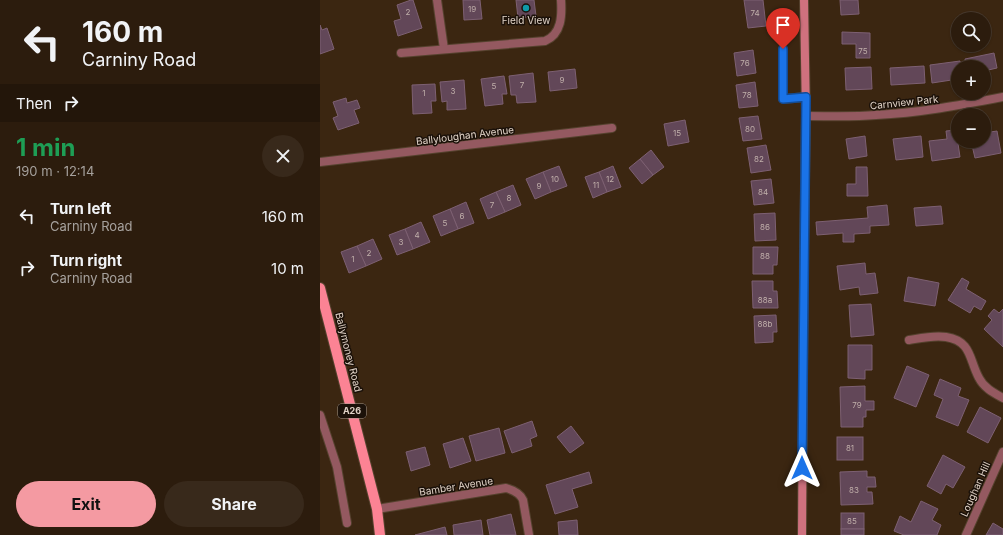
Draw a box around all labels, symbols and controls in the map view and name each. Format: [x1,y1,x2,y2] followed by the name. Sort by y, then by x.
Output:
[521,3,531,13] marker: Field View
[468,4,476,14] house number: 19
[406,7,411,17] house number: 2
[750,8,760,18] house number: 74
[766,8,800,49] pin
[951,12,991,148] map controls
[951,12,991,52] button: search
[502,14,550,26] place label: Field View
[772,14,794,36] icon: arrive
[82,15,163,49] text: 160 m
[16,16,68,68] icon: left
[858,46,868,56] house number: 75
[82,49,196,70] text: Carniny Road
[740,58,750,68] house number: 76
[951,60,991,100] button: +
[560,75,565,85] house number: 9
[520,80,525,90] house number: 7
[492,81,497,91] house number: 5
[451,86,456,96] house number: 3
[422,88,426,98] house number: 1
[742,90,752,100] house number: 78
[60,92,82,114] icon: right
[869,92,939,112] street label: Carnview Park
[16,94,52,113] text: Then
[951,108,991,148] button: −
[415,123,515,147] street label: Ballyloughan Avenue
[745,124,755,134] house number: 80
[673,128,681,138] house number: 15
[16,133,75,162] text: 1 min
[262,135,304,177] button: close
[754,154,764,164] house number: 82
[16,163,94,179] text: 190 m · 12:14
[551,174,559,184] house number: 10
[606,174,614,184] house number: 12
[593,180,599,190] house number: 11
[537,181,542,191] house number: 9
[758,187,768,197] house number: 84
[507,193,512,203] house number: 8
[50,199,111,218] text: Turn left
[490,200,495,210] house number: 7
[16,205,38,227] icon: left
[262,207,304,226] text: 160 m
[460,211,465,221] house number: 6
[50,218,133,234] text: Carniny Road
[443,218,448,228] house number: 5
[760,222,770,232] house number: 86
[414,230,420,240] house number: 4
[399,237,404,247] house number: 3
[367,248,372,258] house number: 2
[50,251,122,270] text: Turn right
[760,251,770,261] house number: 88
[351,254,355,264] house number: 1
[16,257,38,279] icon: right
[271,259,304,278] text: 10 m
[50,270,133,286] text: Carniny Road
[758,295,772,305] house number: 88a
[333,311,365,393] street label: Ballymoney Road
[758,319,773,329] house number: 88b
[852,400,862,410] house number: 79
[338,404,366,418] road number: A26
[846,443,854,453] house number: 81
[781,447,823,489] position arrow
[958,460,992,518] street label: Loughan Hill
[418,474,494,498] street label: Bamber Avenue
[16,481,156,527] button: Exit
[164,481,304,527] button: Share
[849,485,859,495] house number: 83
[847,516,857,526] house number: 85

